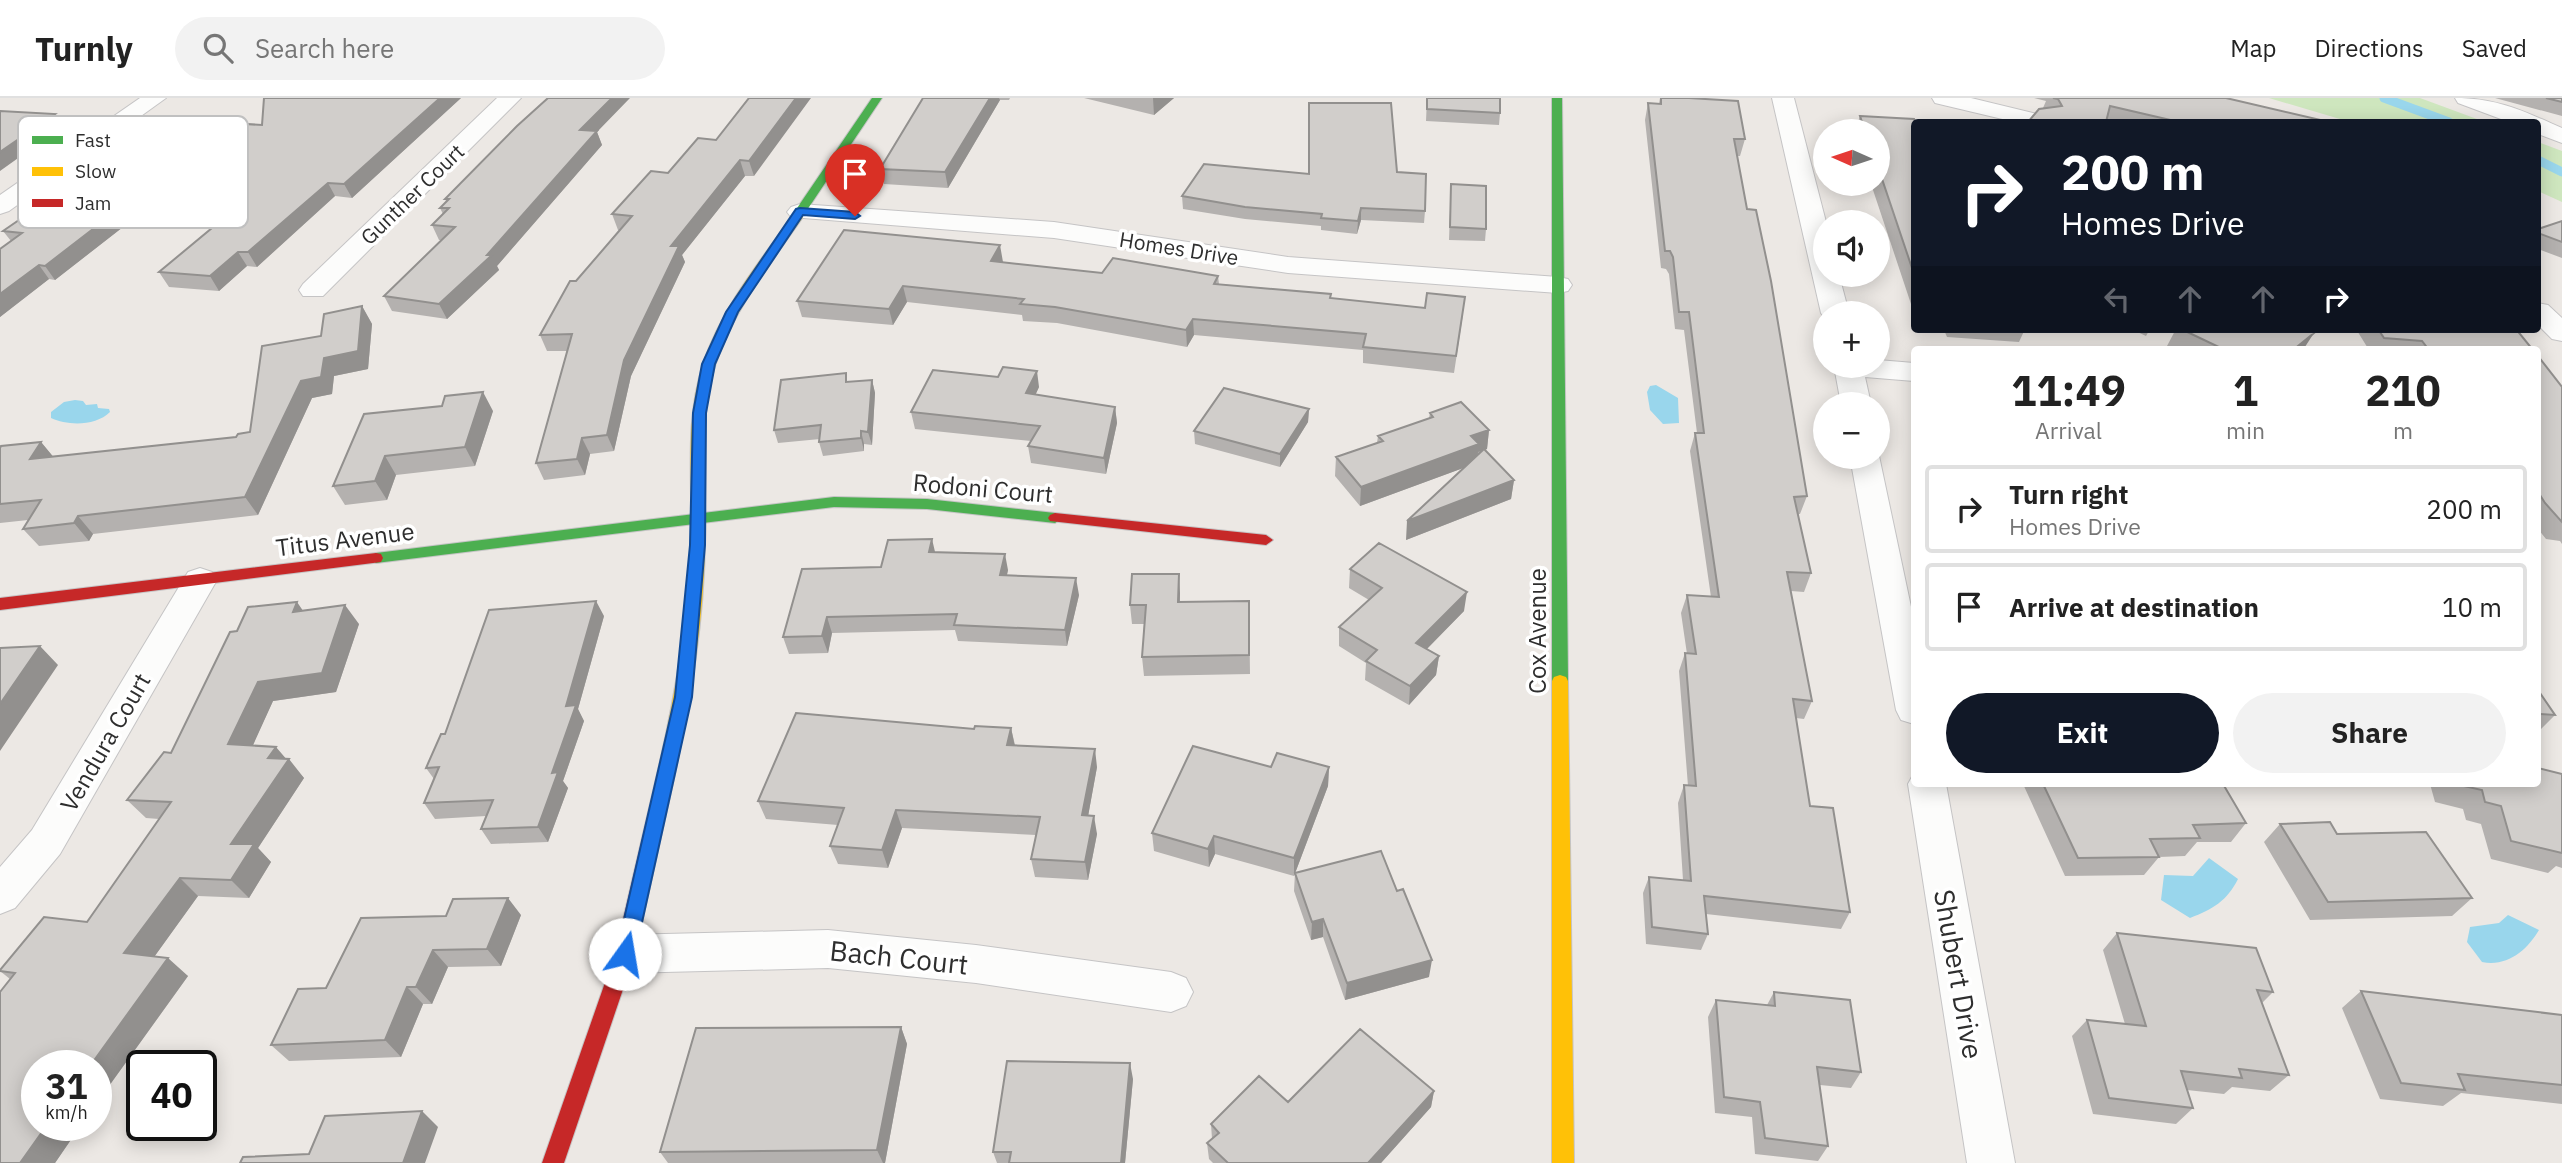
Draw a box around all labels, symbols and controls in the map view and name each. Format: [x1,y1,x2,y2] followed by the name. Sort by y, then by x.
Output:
[175,17,665,80] search box
[35,27,133,70] text: Turnly
[199,29,237,67] icon: search
[255,31,394,65] text: Search here
[2230,32,2276,64] text: Map
[2314,32,2424,64] text: Directions
[2462,32,2527,64] text: Saved
[18,116,248,228] legend
[1813,119,1890,196] north arrow
[1813,119,1890,469] map controls
[75,128,111,152] text: Fast
[354,137,470,251] street label: Gunther Court
[2061,140,2205,203] text: 200 m
[825,144,885,216] pin
[1946,147,2037,238] icon: right
[836,155,874,193] icon: arrive
[75,159,116,183] text: Slow
[75,191,111,215] text: Jam
[2061,202,2244,244] text: Homes Drive
[1813,210,1890,287] button: sound
[1117,225,1241,271] street label: Homes Drive
[2098,280,2136,318] icon: left
[2171,280,2209,318] icon: ahead
[2244,280,2282,318] icon: ahead
[2317,280,2355,318] icon: right
[1813,301,1890,378] button: +
[2011,363,2126,418] text: 11:49
[2233,363,2258,418] text: 1
[2365,363,2441,418] text: 210
[1813,392,1890,469] button: −
[2035,415,2102,445] text: Arrival
[2226,415,2265,445] text: min
[2393,415,2413,445] text: m
[912,466,1054,510] street label: Rodoni Court
[2009,477,2128,511] text: Turn right
[1950,490,1988,528] icon: right
[2426,492,2502,526] text: 200 m
[2009,511,2141,541] text: Homes Drive
[274,515,416,563] street label: Titus Avenue
[1521,568,1553,694] street label: Cox Avenue
[1950,588,1988,626] icon: arrive
[2009,590,2259,624] text: Arrive at destination
[2442,590,2502,624] text: 10 m
[52,667,158,817] street label: Vendura Court
[1946,693,2219,773] button: Exit
[2233,693,2506,773] button: Share
[1926,886,1992,1062] street label: Shubert Drive
[588,917,662,991] position arrow
[828,931,970,983] street label: Bach Court
[126,1050,217,1141] speed limit sign: 40
[45,1063,88,1109] text: 31
[45,1101,88,1124] text: km/h

